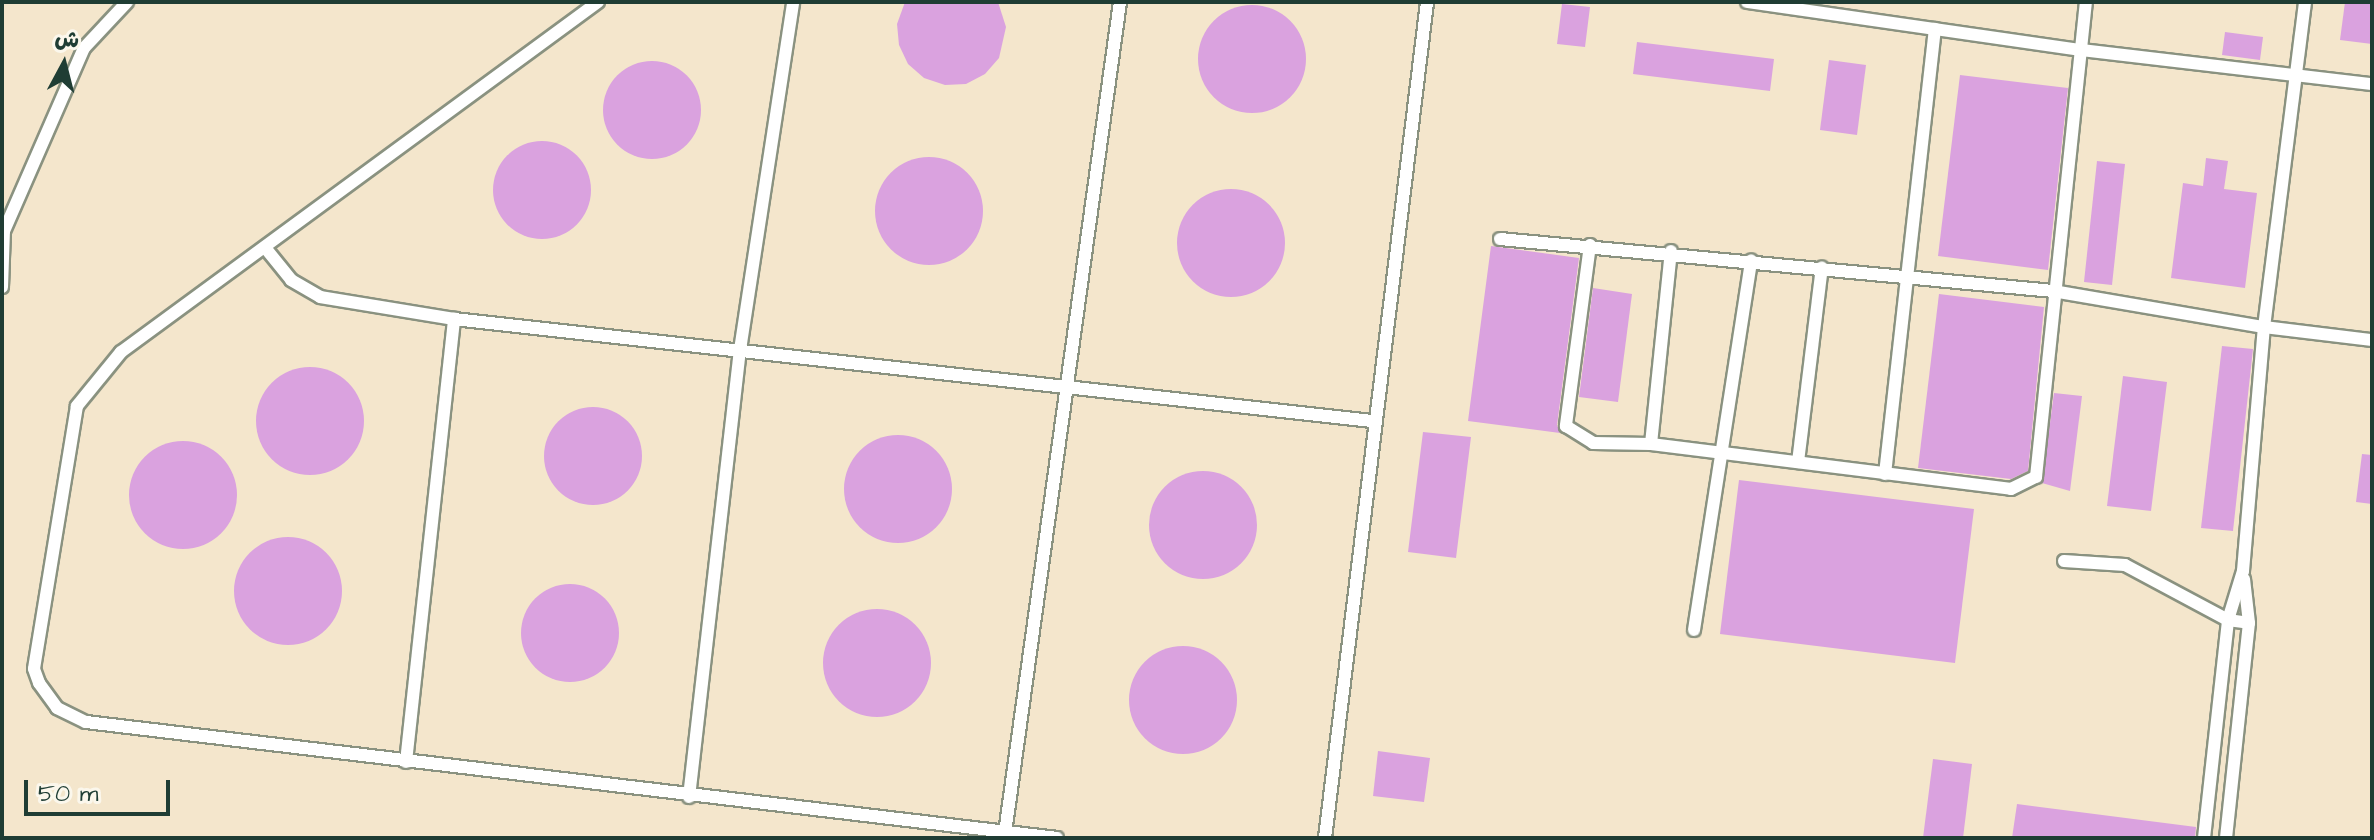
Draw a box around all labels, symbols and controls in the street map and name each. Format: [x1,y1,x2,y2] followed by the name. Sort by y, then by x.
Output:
[53,23,81,57] text: ش
[24,24,104,104] north arrow
[28,764,174,814] scale bar
[38,777,98,811] text: 50 m

